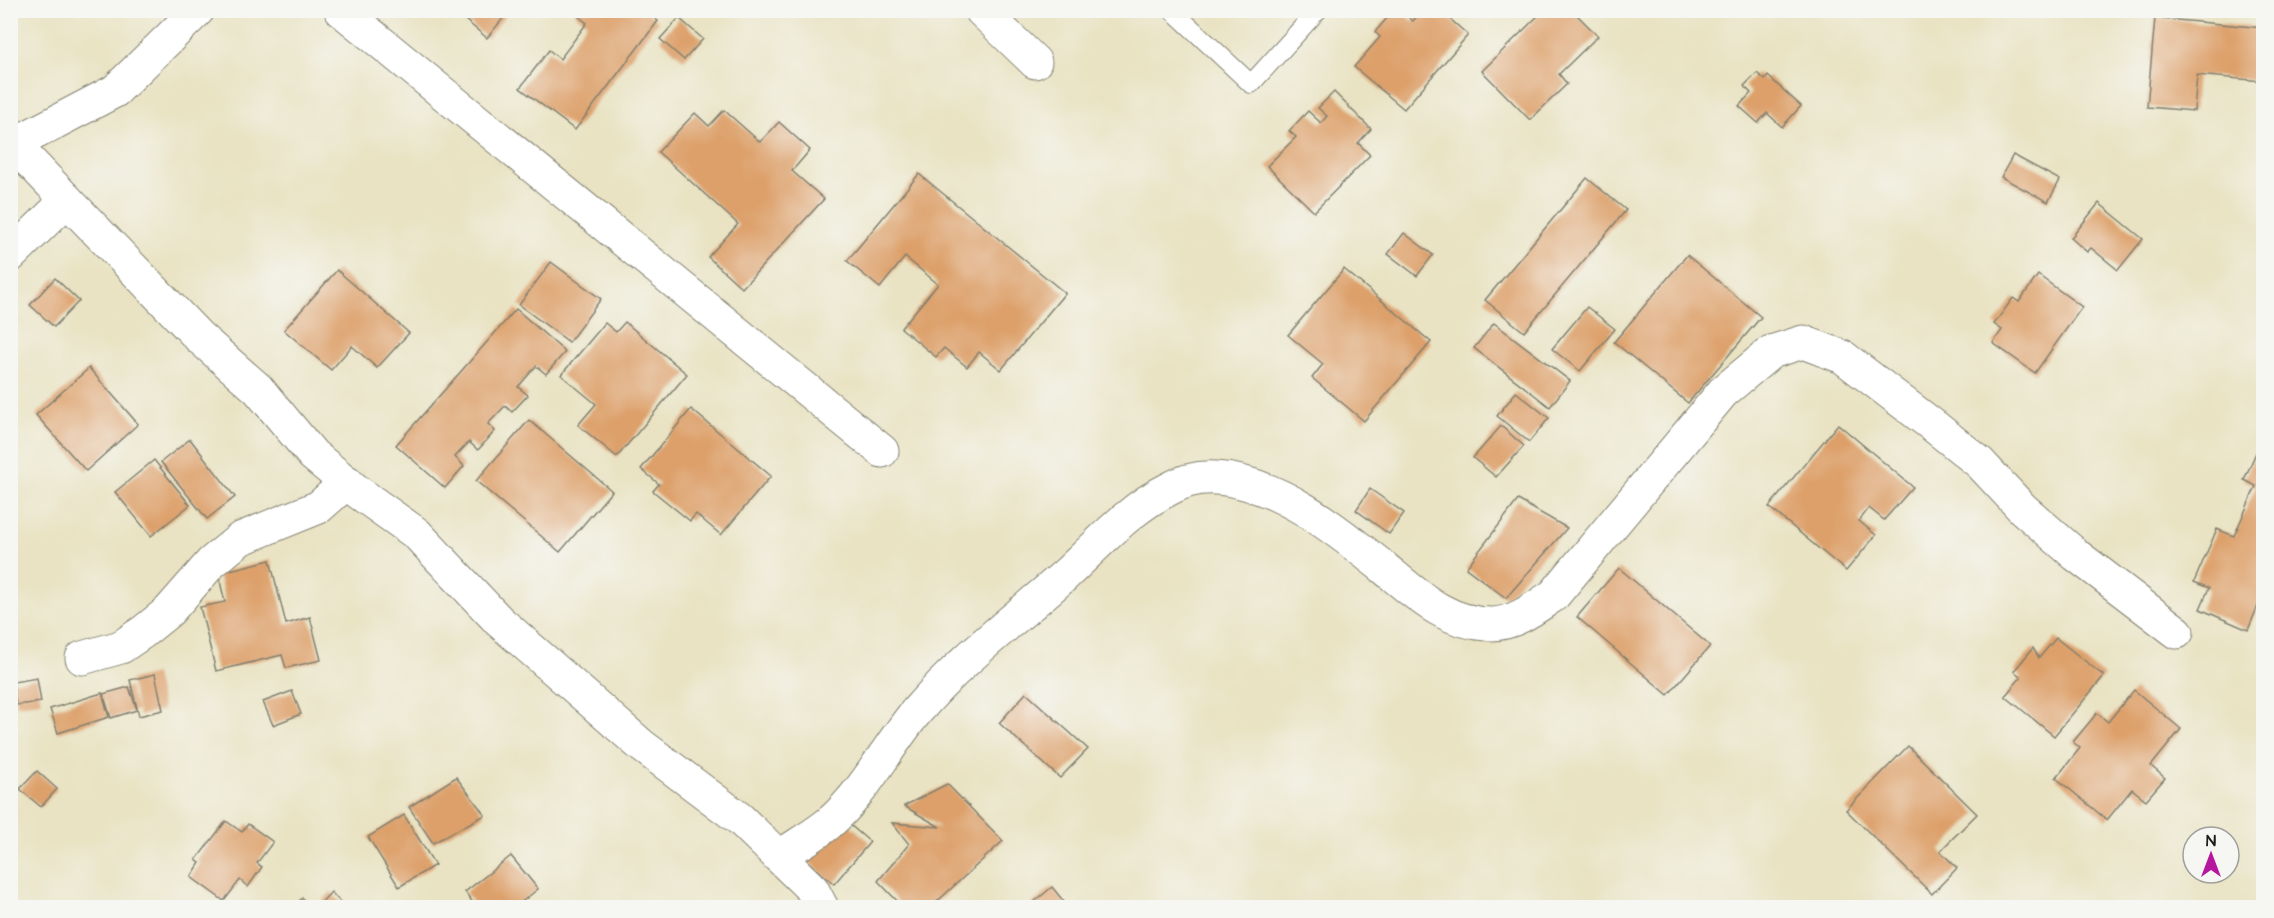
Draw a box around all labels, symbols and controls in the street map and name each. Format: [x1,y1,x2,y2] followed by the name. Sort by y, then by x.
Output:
[2181,825,2241,885] north arrow
[2206,830,2216,852] text: N

